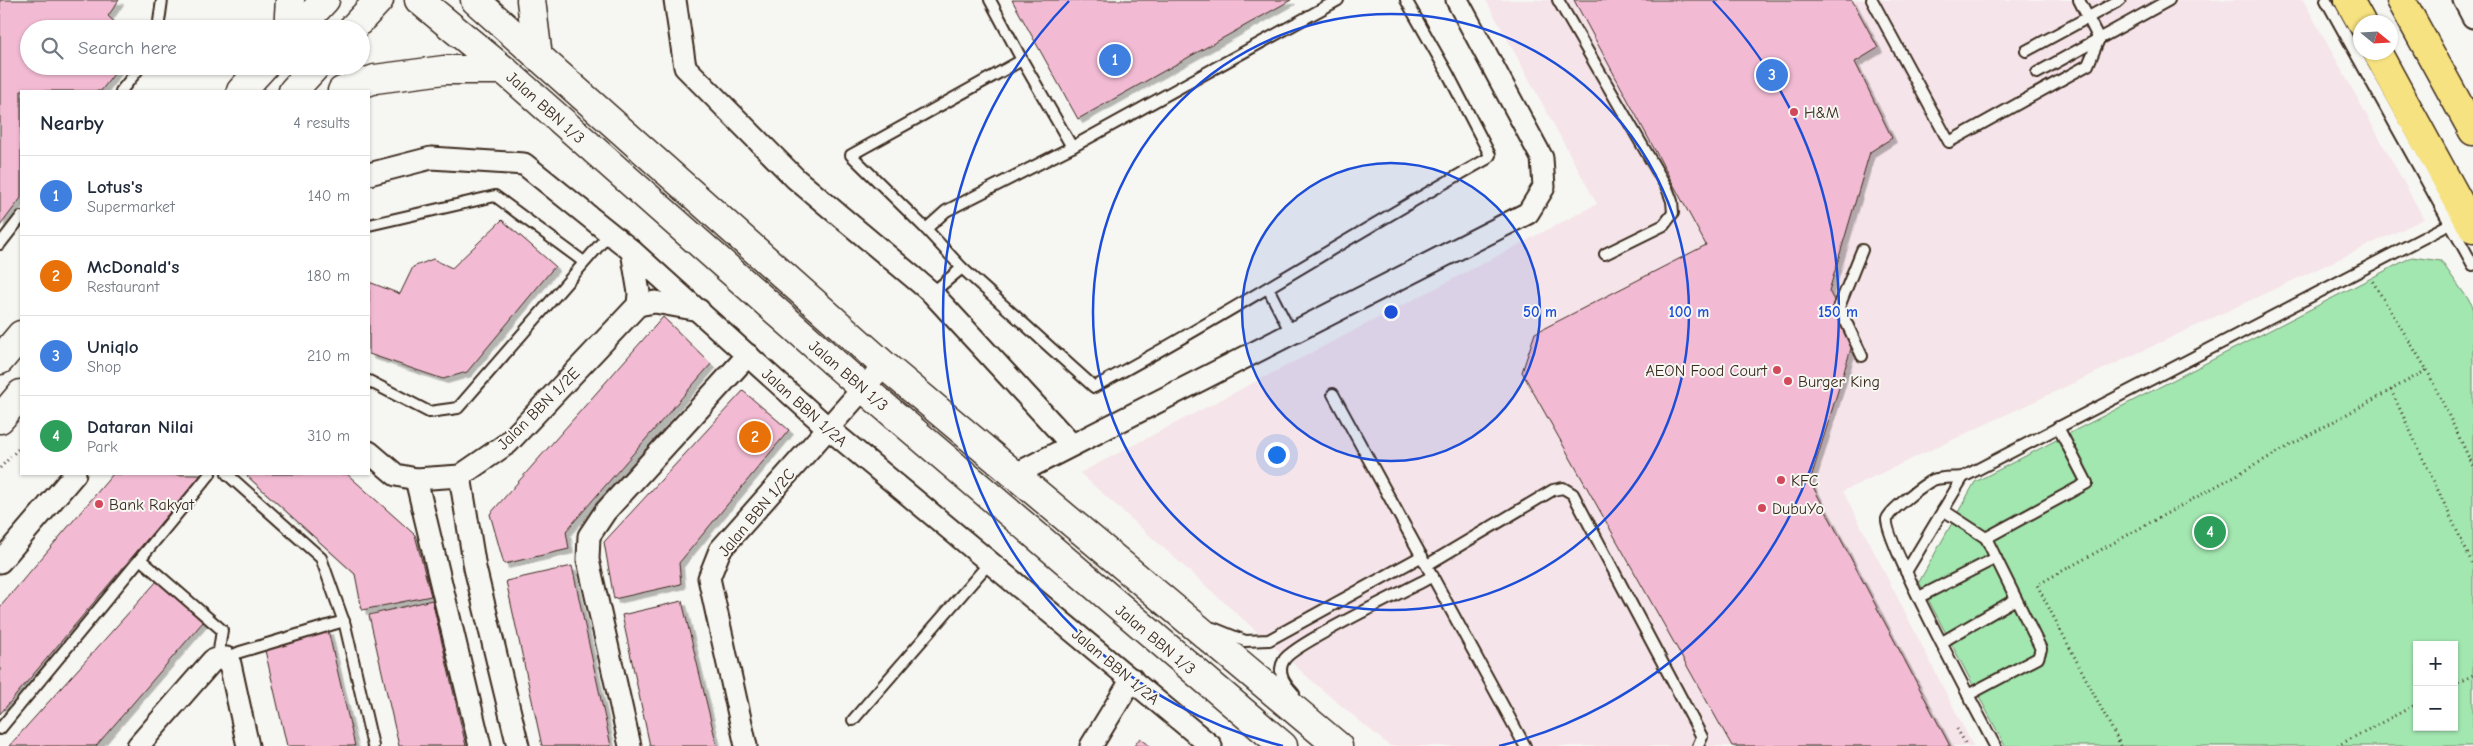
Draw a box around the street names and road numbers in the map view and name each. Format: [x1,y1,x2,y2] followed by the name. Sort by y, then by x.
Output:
[503,68,588,147] street label: Jalan BBN 1/3
[805,337,891,415] street label: Jalan BBN 1/3
[494,364,584,453] street label: Jalan BBN 1/2E
[758,365,851,451] street label: Jalan BBN 1/2A
[715,465,799,560] street label: Jalan BBN 1/2C
[1112,601,1199,678] street label: Jalan BBN 1/3
[1068,625,1163,708] street label: Jalan BBN 1/2A

